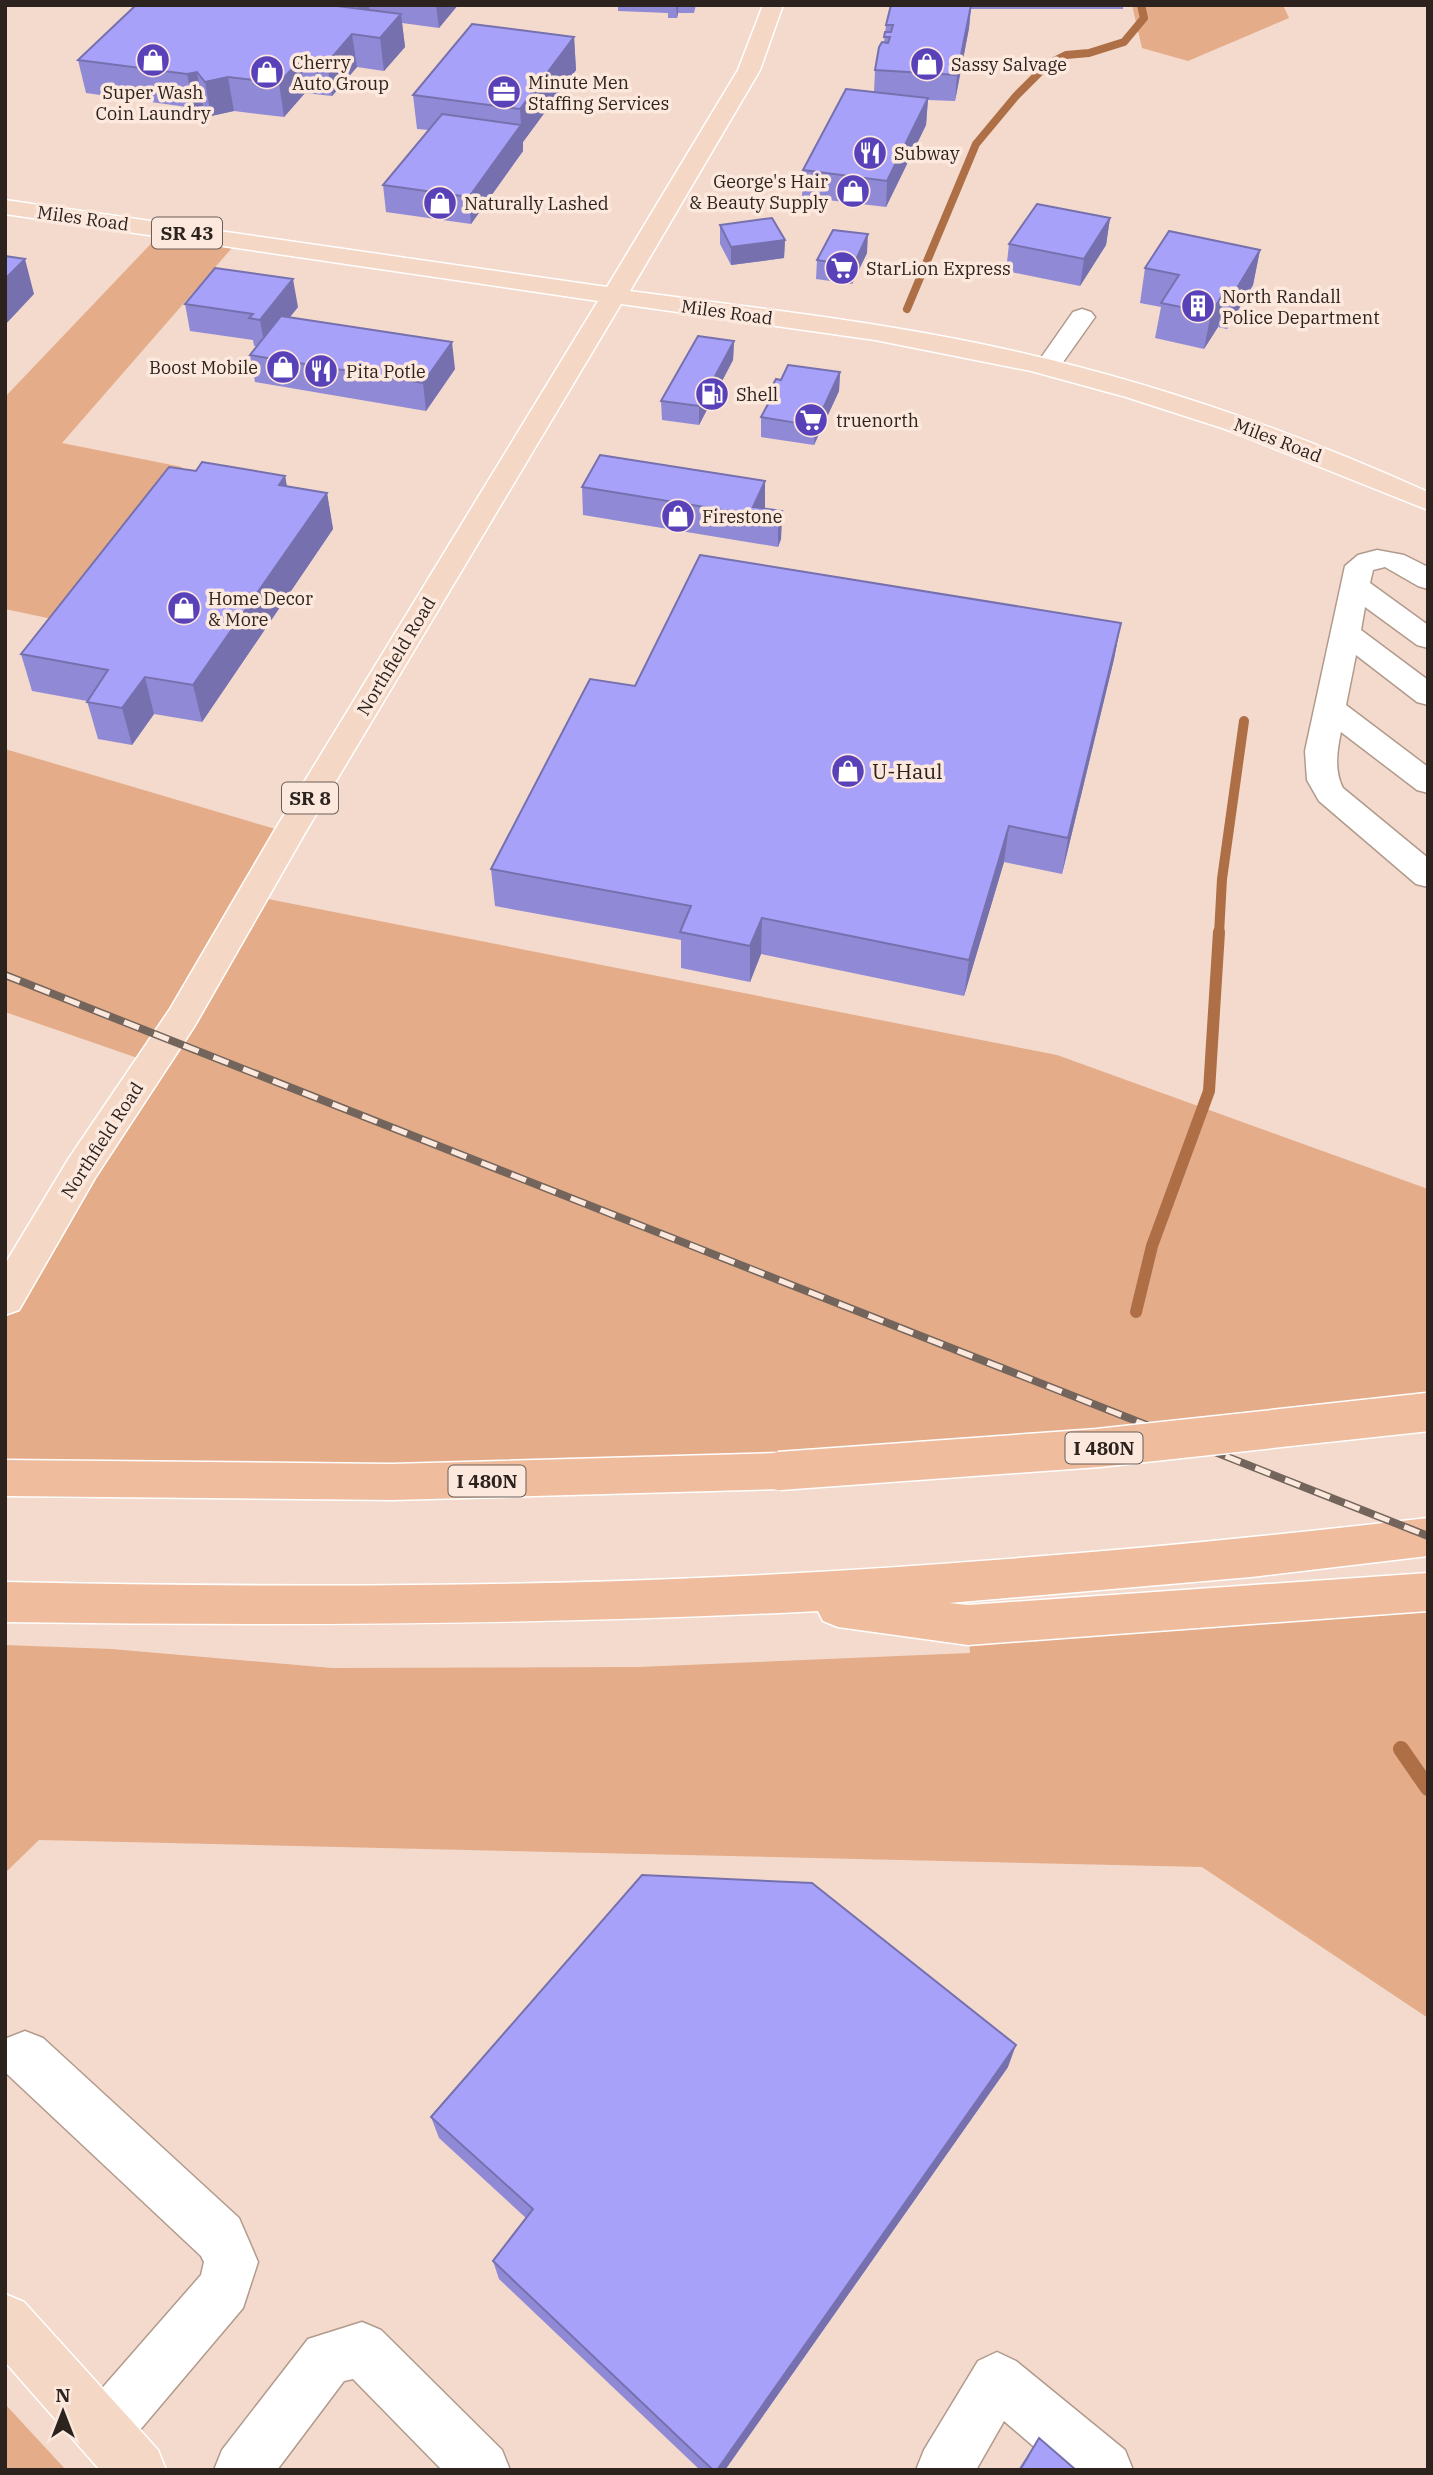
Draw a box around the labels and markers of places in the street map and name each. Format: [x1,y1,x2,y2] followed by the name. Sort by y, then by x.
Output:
[134,41,172,79] shop icon: Super Wash Coin Laundry
[908,45,946,83] shop icon: Sassy Salvage
[292,51,389,95] place label: Cherry Auto Group
[248,53,286,91] shop icon: Cherry Auto Group
[951,53,1067,76] place label: Sassy Salvage
[528,71,669,115] place label: Minute Men Staffing Services
[485,73,523,111] office icon: Minute Men Staffing Services
[95,81,211,125] place label: Super Wash Coin Laundry
[851,134,889,172] restaurant icon: Subway
[894,142,960,165] place label: Subway
[689,170,828,214] place label: George's Hair & Beauty Supply
[834,172,872,210] shop icon: George's Hair & Beauty Supply
[421,184,459,222] shop icon: Naturally Lashed
[464,192,609,215] place label: Naturally Lashed
[823,249,861,287] supermarket icon: StarLion Express
[866,257,1011,280] place label: StarLion Express
[1222,285,1380,329] place label: North Randall Police Department
[1179,287,1217,325] building icon: North Randall Police Department
[264,348,302,386] shop icon: Boost Mobile
[302,352,340,390] restaurant icon: Pita Potle
[149,356,258,379] place label: Boost Mobile
[346,360,426,383] place label: Pita Potle
[693,375,731,413] fuel station icon: Shell
[736,383,778,406] place label: Shell
[792,401,830,439] supermarket icon: truenorth
[836,409,919,432] place label: truenorth
[659,497,697,535] shop icon: Firestone
[702,505,782,528] place label: Firestone
[208,587,313,631] place label: Home Decor & More
[165,589,203,627] shop icon: Home Decor & More
[829,752,867,790] shop icon: U-Haul
[872,757,943,785] place label: U-Haul

